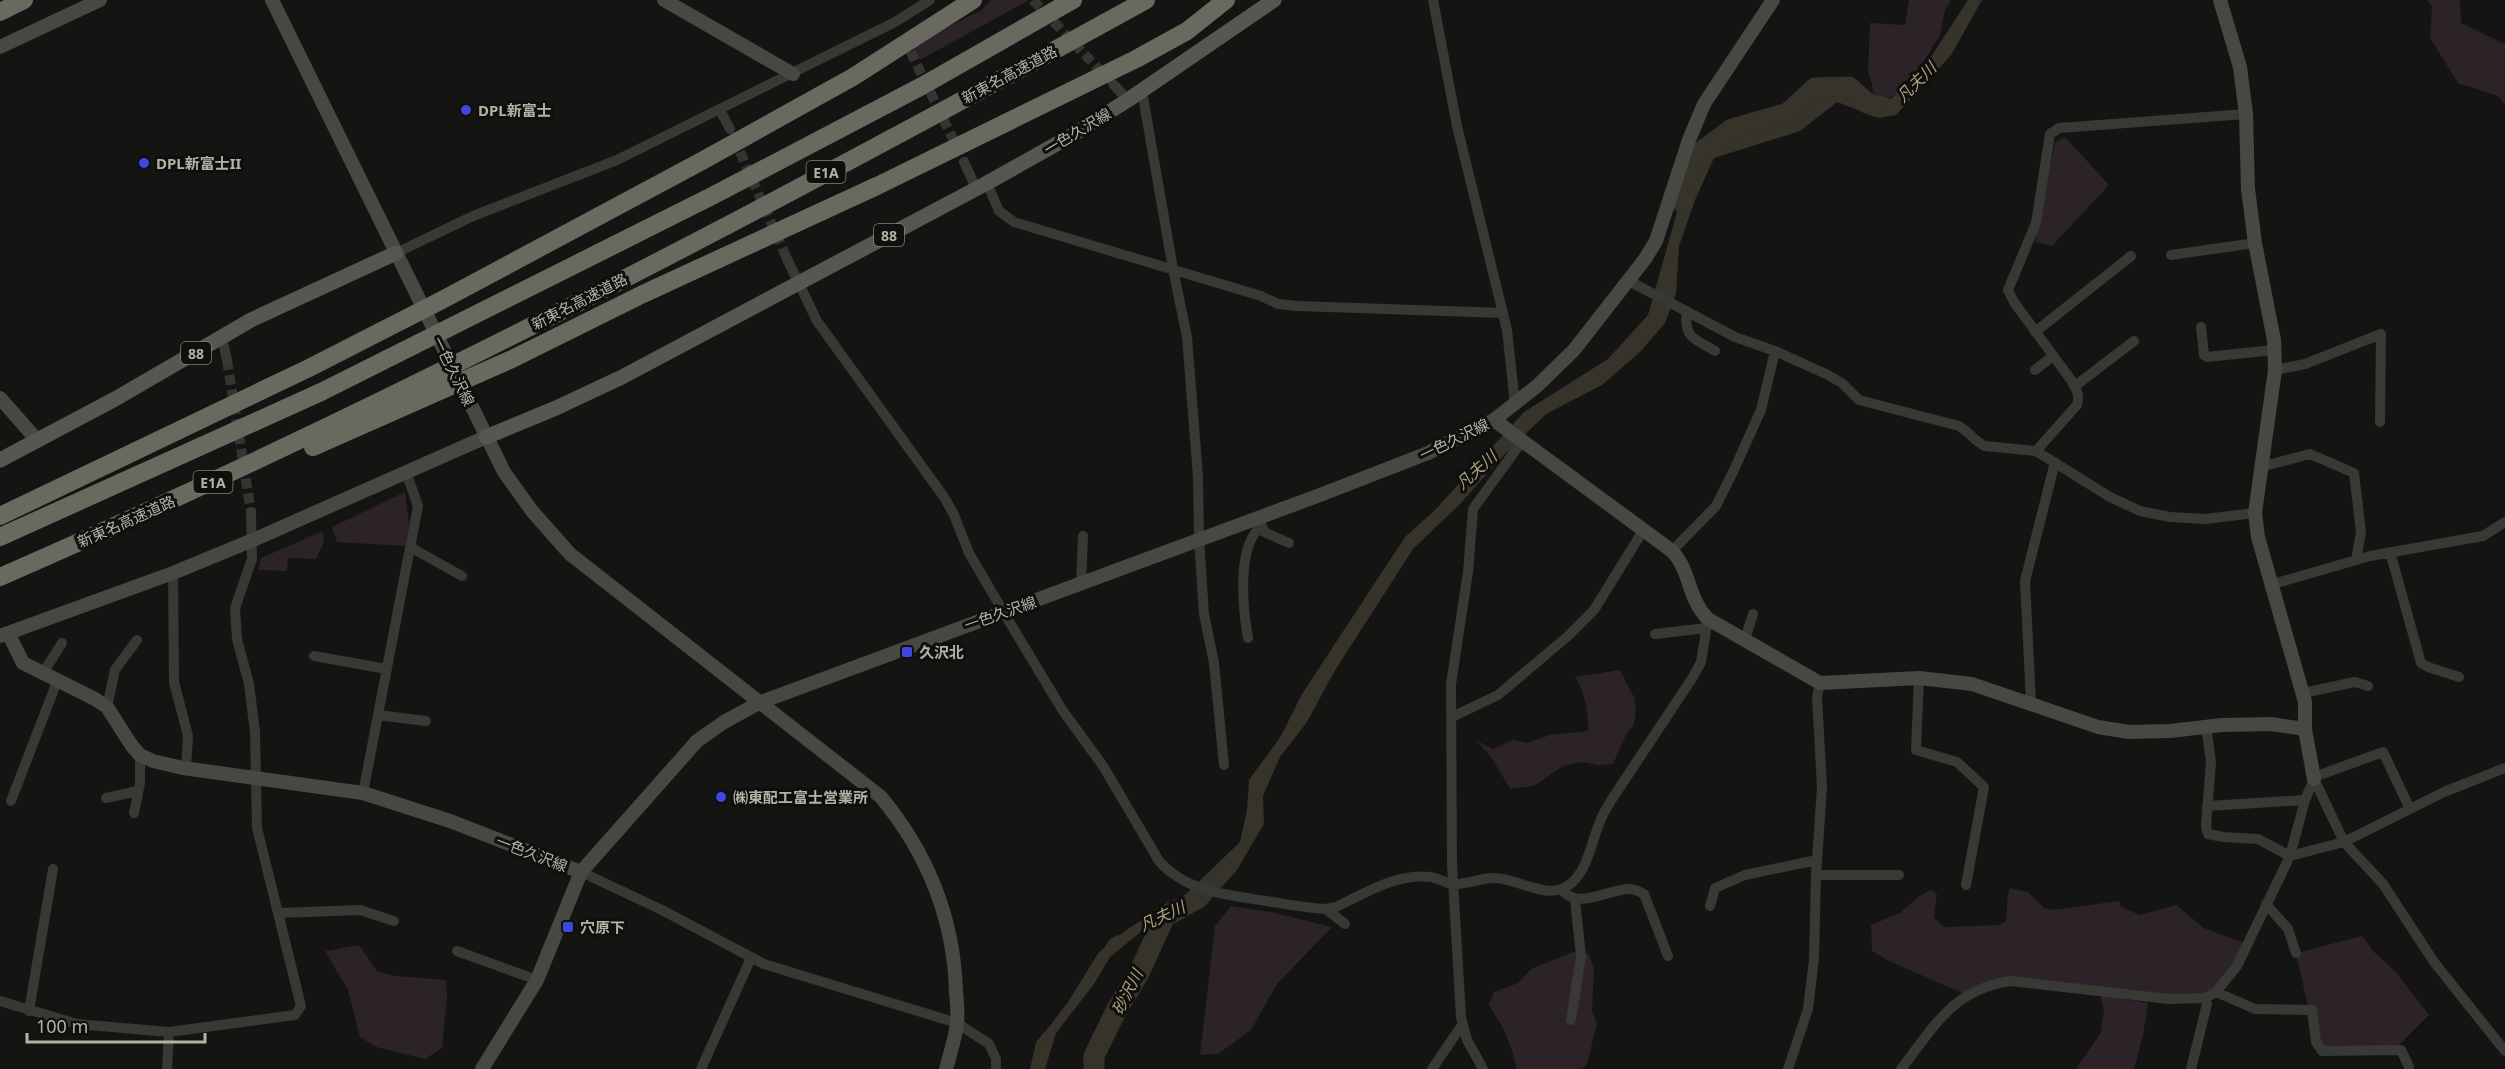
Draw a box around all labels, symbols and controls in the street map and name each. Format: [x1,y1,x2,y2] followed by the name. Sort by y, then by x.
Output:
[958,41,1060,107] street label: 新東名高速道路
[1891,56,1942,107] water label: 凡夫川
[478,100,552,120] place label: DPL新富士
[459,103,473,117] marker: DPL新富士
[1040,103,1114,159] street label: 一色久沢線
[156,153,242,173] place label: DPL新富士II
[137,156,151,170] marker: DPL新富士II
[806,161,846,183] road number: E1A
[874,224,904,246] road number: 88
[528,268,630,334] street label: 新東名高速道路
[429,333,479,409] street label: 一色久沢線
[181,342,211,364] road number: 88
[1416,414,1492,464] street label: 一色久沢線
[1451,444,1503,494] water label: 凡夫川
[194,471,232,493] road number: E1A
[74,491,178,551] street label: 新東名高速道路
[961,591,1039,635] street label: 一色久沢線
[919,642,964,662] place label: 久沢北
[900,645,914,659] marker: 久沢北
[733,787,868,807] place label: ㈱東配工富士営業所
[714,790,728,804] marker: ㈱東配工富士営業所
[493,830,571,876] street label: 一色久沢線
[1136,895,1190,936] water label: 凡夫川
[580,917,625,937] place label: 穴原下
[561,920,575,934] marker: 穴原下
[1106,964,1149,1018] water label: 砂沢川
[27,1006,206,1044] scale bar
[36,1014,88,1038] text: 100 m

